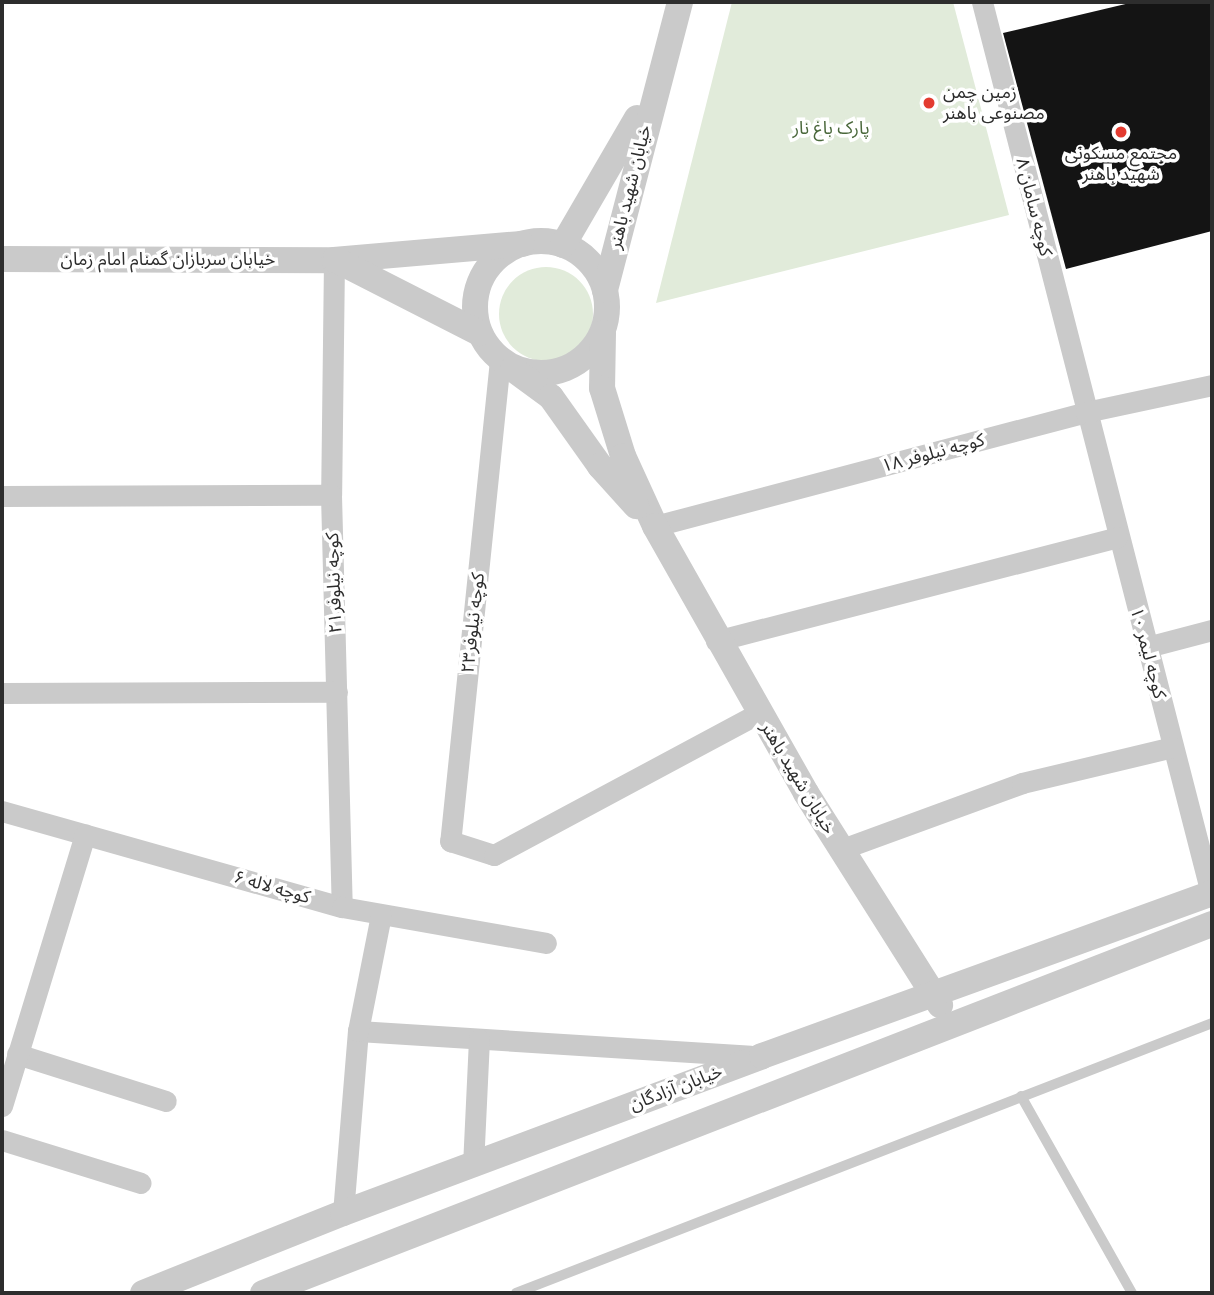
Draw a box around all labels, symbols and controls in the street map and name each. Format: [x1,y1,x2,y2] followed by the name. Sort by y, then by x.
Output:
[943,82,1045,124] place label: زمین چمن مصنوعی باهنر
[921,95,937,111] marker: زمین چمن مصنوعی باهنر
[792,117,870,139] park label: پارک باغ نار
[604,123,656,251] street label: خیابان شهید باهنر
[1113,124,1129,140] marker: مجتمع مسکونی شهید باهنر
[1065,143,1177,186] place label: مجتمع مسکونی شهید باهنر
[1011,155,1057,259] street label: کوچه سامان ۸
[61,248,275,270] street label: خیابان سربازان گمنام امام زمان
[879,429,987,477] street label: کوچه نیلوفر ۱۸
[321,532,347,634] street label: کوچه نیلوفر۲۱
[457,572,489,674] street label: کوچه نیلوفر۲۳
[1125,605,1171,701] street label: کوچه لیمر ۱۰
[756,718,840,838] street label: خیابان شهید باهنر
[231,866,313,908] street label: کوچه لاله ۶
[627,1060,725,1116] street label: خیابان آزادگان

